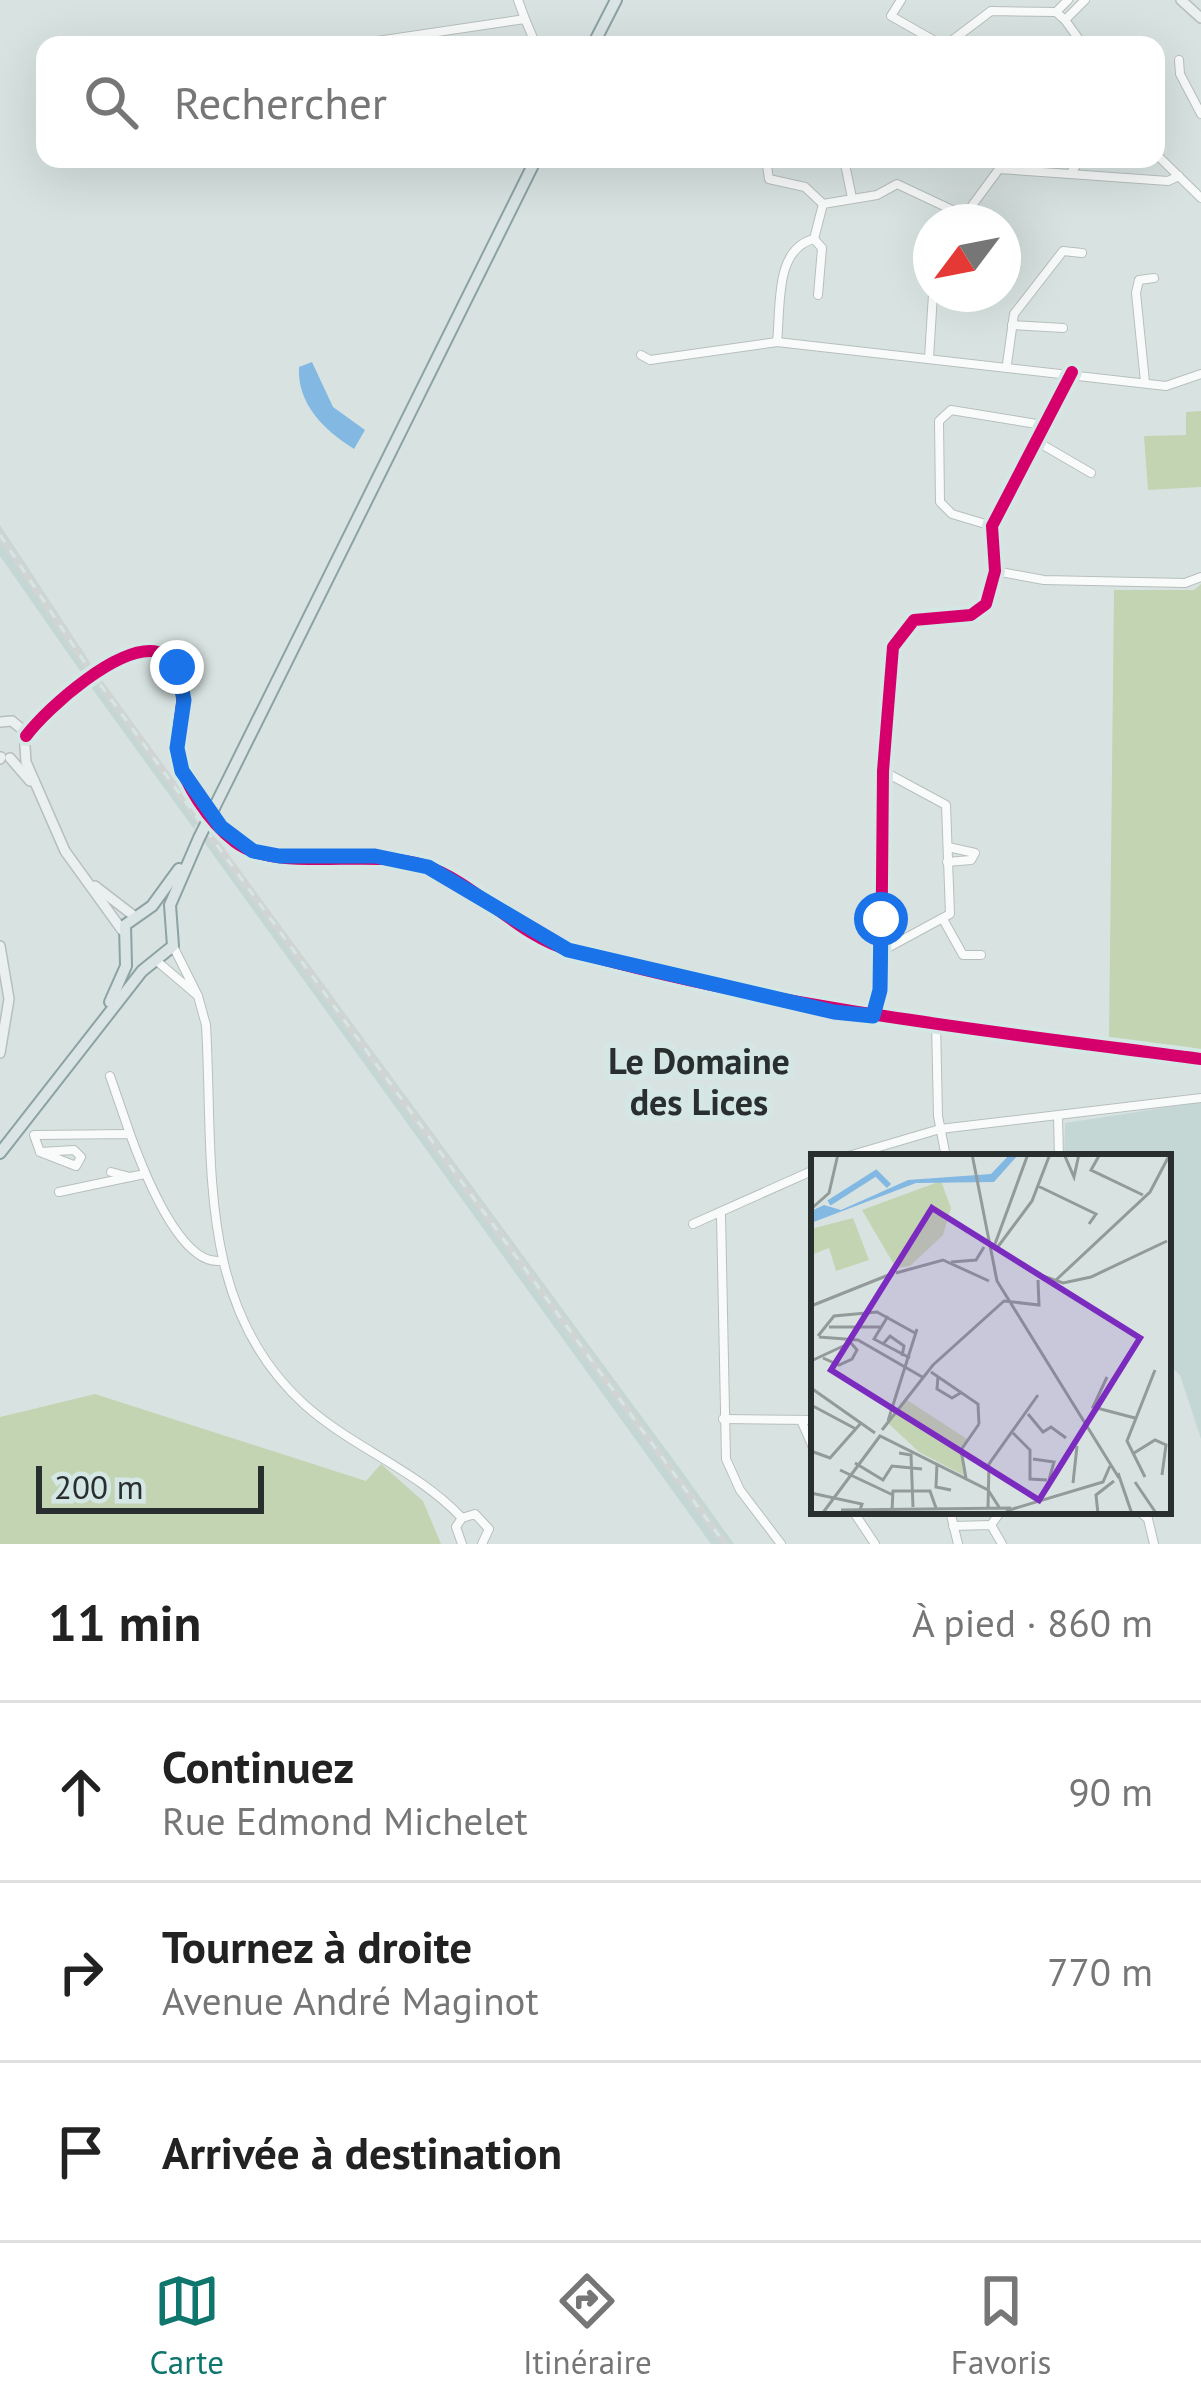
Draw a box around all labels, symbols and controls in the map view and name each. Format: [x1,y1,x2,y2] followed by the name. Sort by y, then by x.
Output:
[36,36,1165,168] search box
[78,69,144,135] icon: search
[174,73,387,131] text: Rechercher
[913,204,1021,312] north arrow
[150,640,204,694] route end
[854,892,908,946] route start
[608,1037,790,1125] district label: Le Domaine des Lices
[811,1154,1171,1514] inset map
[36,1460,264,1513] scale bar
[54,1465,144,1508] text: 200 m
[48,1589,201,1655] text: 11 min
[912,1597,1153,1648] text: À pied · 860 m
[162,1737,354,1795] text: Continuez
[48,1759,114,1825] icon: ahead
[1068,1766,1153,1817] text: 90 m
[162,1795,528,1846] text: Rue Edmond Michelet
[162,1917,472,1975] text: Tournez à droite
[48,1939,114,2005] icon: right
[1047,1946,1153,1997] text: 770 m
[162,1975,539,2026] text: Avenue André Maginot
[48,2119,114,2185] icon: arrive
[162,2123,562,2181] text: Arrivée à destination
[150,2268,224,2383] tab: Carte
[523,2268,652,2383] tab: Itinéraire
[951,2268,1051,2383] tab: Favoris

